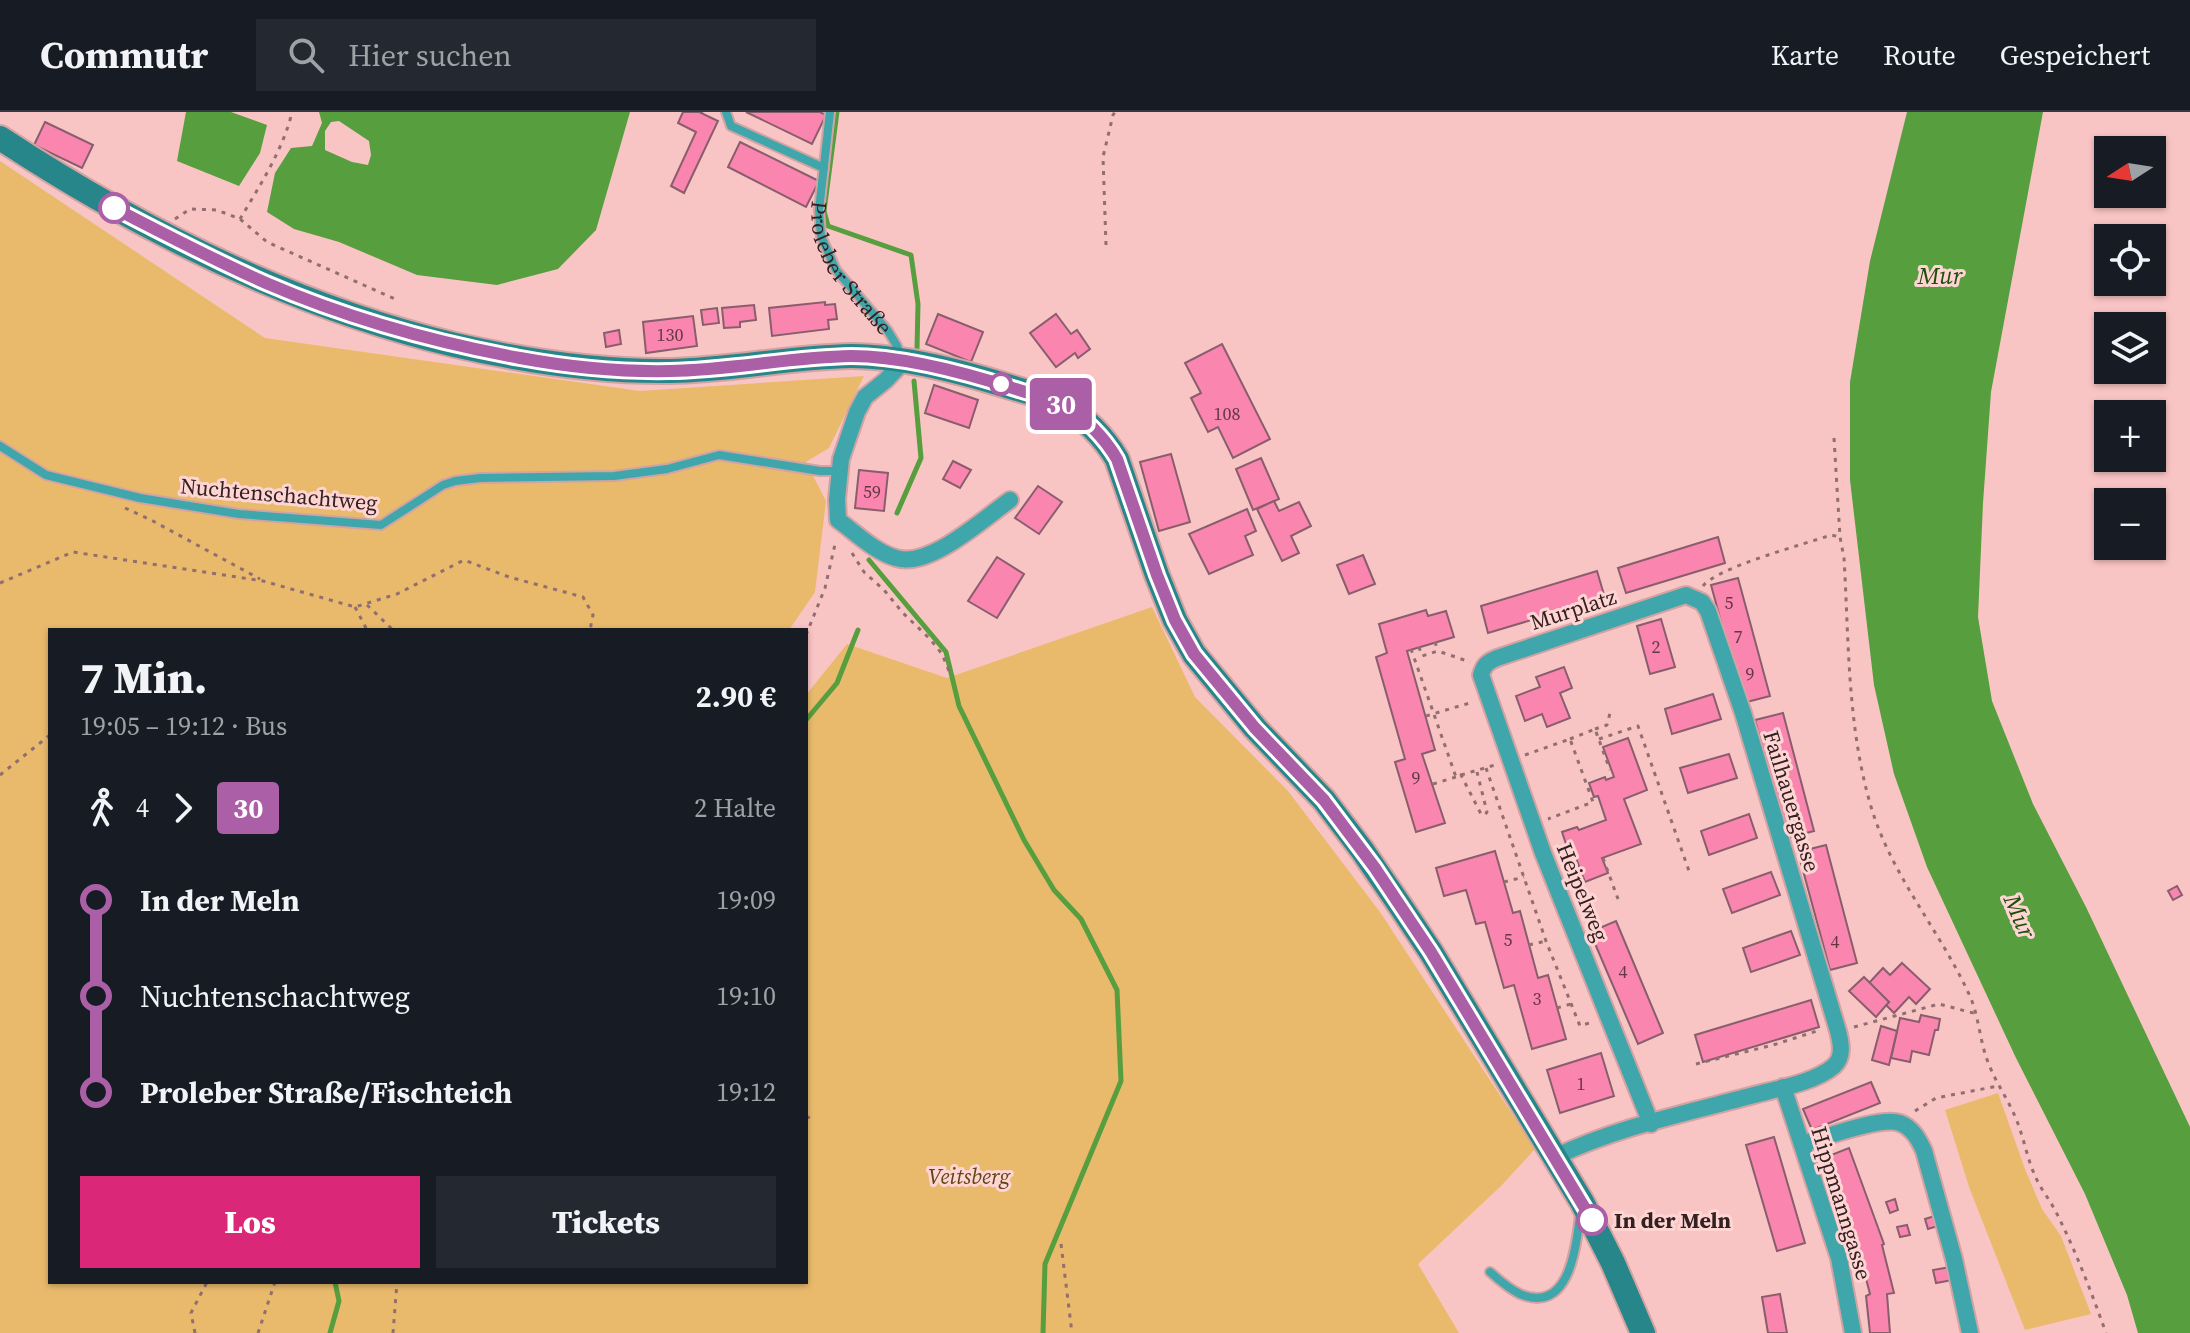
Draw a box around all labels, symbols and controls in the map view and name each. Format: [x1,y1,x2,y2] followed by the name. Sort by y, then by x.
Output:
[256,19,816,91] search box
[40,29,208,81] text: Commutr
[284,33,328,77] icon: search
[348,35,512,76] text: Hier suchen
[1771,36,1839,74] text: Karte
[1883,36,1956,74] text: Route
[2000,36,2150,74] text: Gespeichert
[2094,136,2166,208] north arrow
[2094,136,2166,560] map controls
[99,193,129,223] unlabelled marker
[804,200,900,341] street label: Proleber Straße
[2094,224,2166,296] button: locate
[1917,259,1964,292] water label: Mur
[2094,312,2166,384] button: layers
[657,322,684,347] house number: 130
[990,373,1012,395] unlabelled marker
[1025,378,1097,430] line badge: 30
[1046,385,1076,423] text: 30
[2094,400,2166,472] button: +
[1214,401,1241,426] house number: 108
[179,470,379,518] street label: Nuchtenschachtweg
[863,479,881,504] house number: 59
[2094,488,2166,560] button: −
[1526,581,1620,637] street label: Murplatz
[1725,590,1734,615] house number: 5
[1734,624,1743,649] house number: 7
[1652,634,1661,659] house number: 2
[80,647,207,708] text: 7 Min.
[1746,661,1755,686] house number: 9
[696,676,776,717] text: 2.90 €
[80,708,287,744] text: 19:05 – 19:12 · Bus
[1756,727,1828,875] street label: Failhauergasse
[1412,765,1421,790] house number: 9
[80,786,124,830] icon: walk
[161,786,205,830] icon: forward
[233,789,263,827] text: 30
[136,790,149,826] text: 4
[694,790,776,826] text: 2 Halte
[1550,838,1616,946] street label: Heipelweg
[140,880,300,921] text: In der Meln
[716,882,776,918] text: 19:09
[1995,888,2045,944] water label: Mur
[1504,927,1513,952] house number: 5
[1831,929,1840,954] house number: 4
[1619,959,1628,984] house number: 4
[140,976,410,1017] text: Nuchtenschachtweg
[716,978,776,1014] text: 19:10
[1533,986,1542,1011] house number: 3
[1577,1071,1586,1096] house number: 1
[140,1072,512,1113] text: Proleber Straße/Fischteich
[716,1074,776,1110] text: 19:12
[1804,1123,1880,1283] street label: Hippmanngasse
[928,1161,1011,1191] park label: Veitsberg
[80,1176,420,1268] button: Los
[436,1176,776,1268] button: Tickets
[1577,1205,1607,1235] marker: In der Meln
[1614,1205,1732,1235] place label: In der Meln

